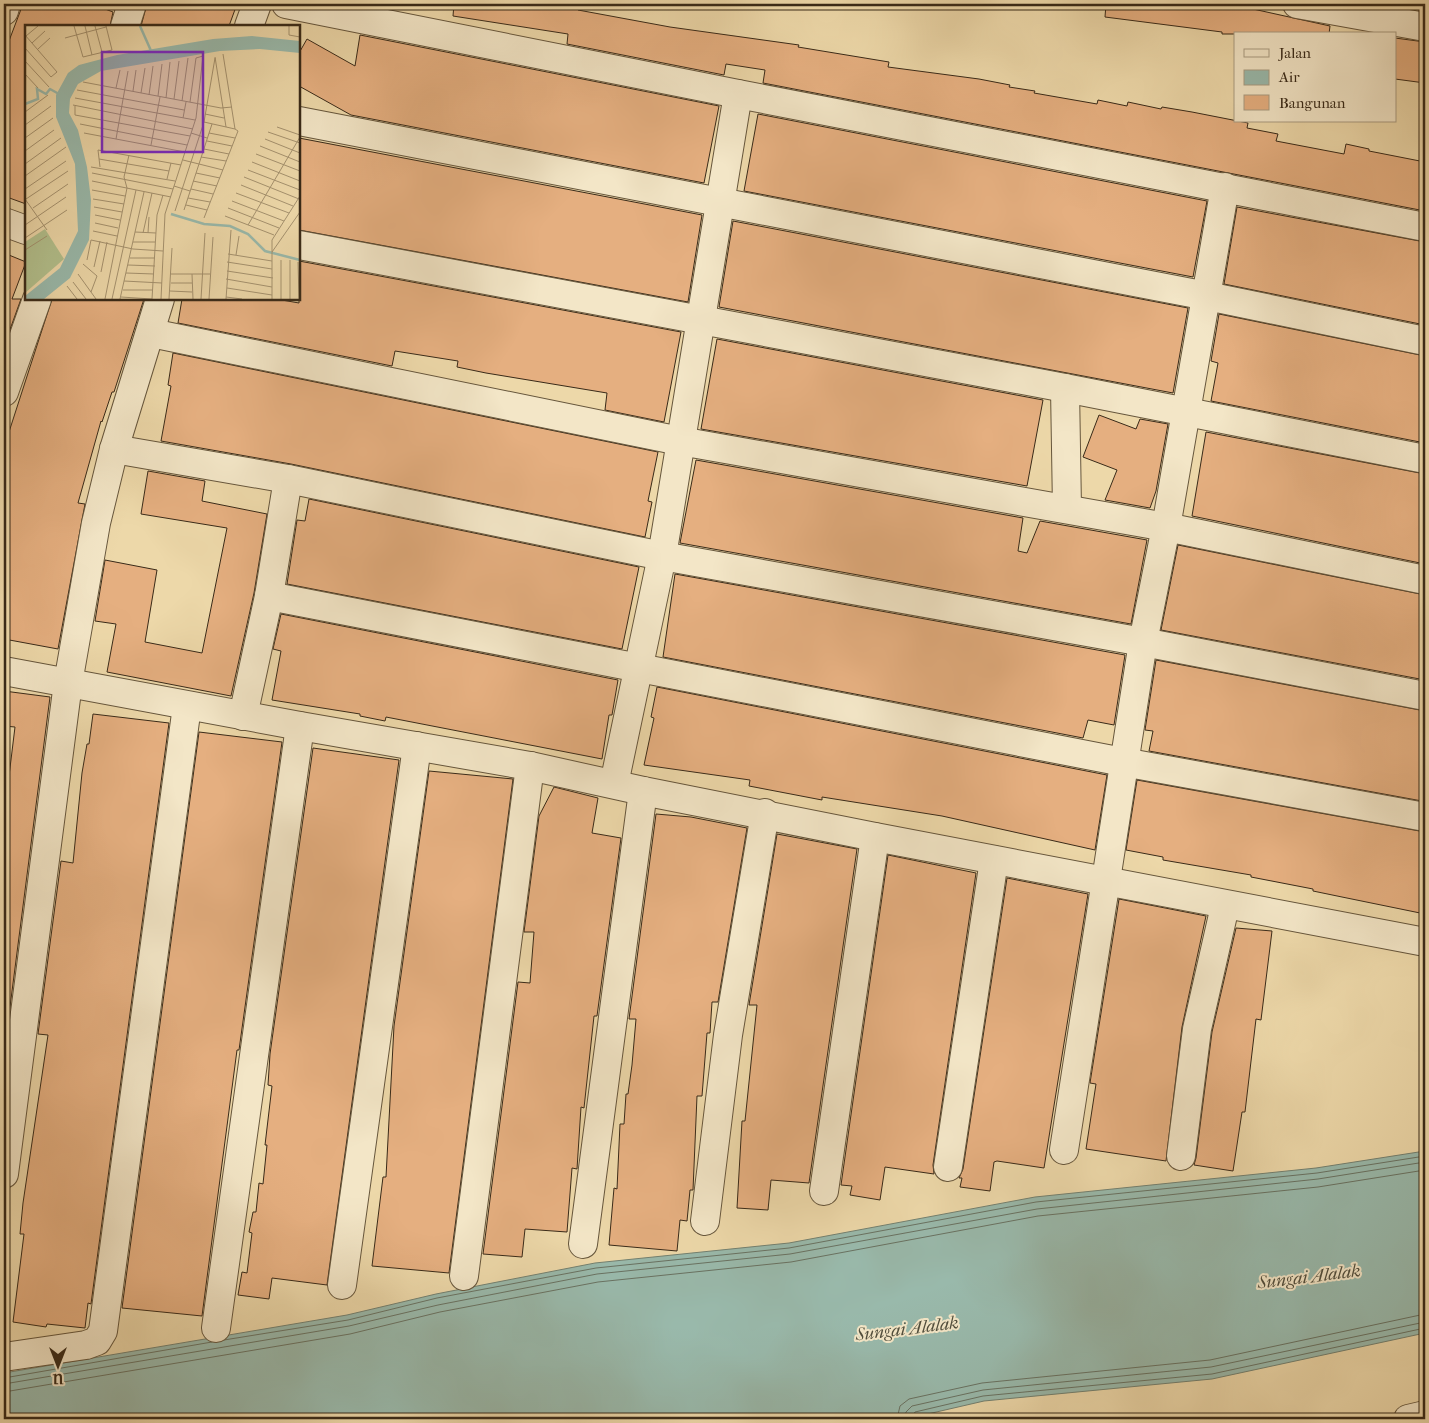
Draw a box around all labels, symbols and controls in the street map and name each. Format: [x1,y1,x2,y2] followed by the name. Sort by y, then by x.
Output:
[25,25,300,300] inset map
[1234,32,1396,122] legend
[1278,44,1311,62] text: Jalan
[1278,68,1300,86] text: Air
[1279,94,1346,112] text: Bangunan
[1255,1260,1362,1294] water label: Sungai Alalak
[853,1312,960,1346] water label: Sungai Alalak
[32,1340,82,1390] north arrow
[52,1370,64,1387] text: U

